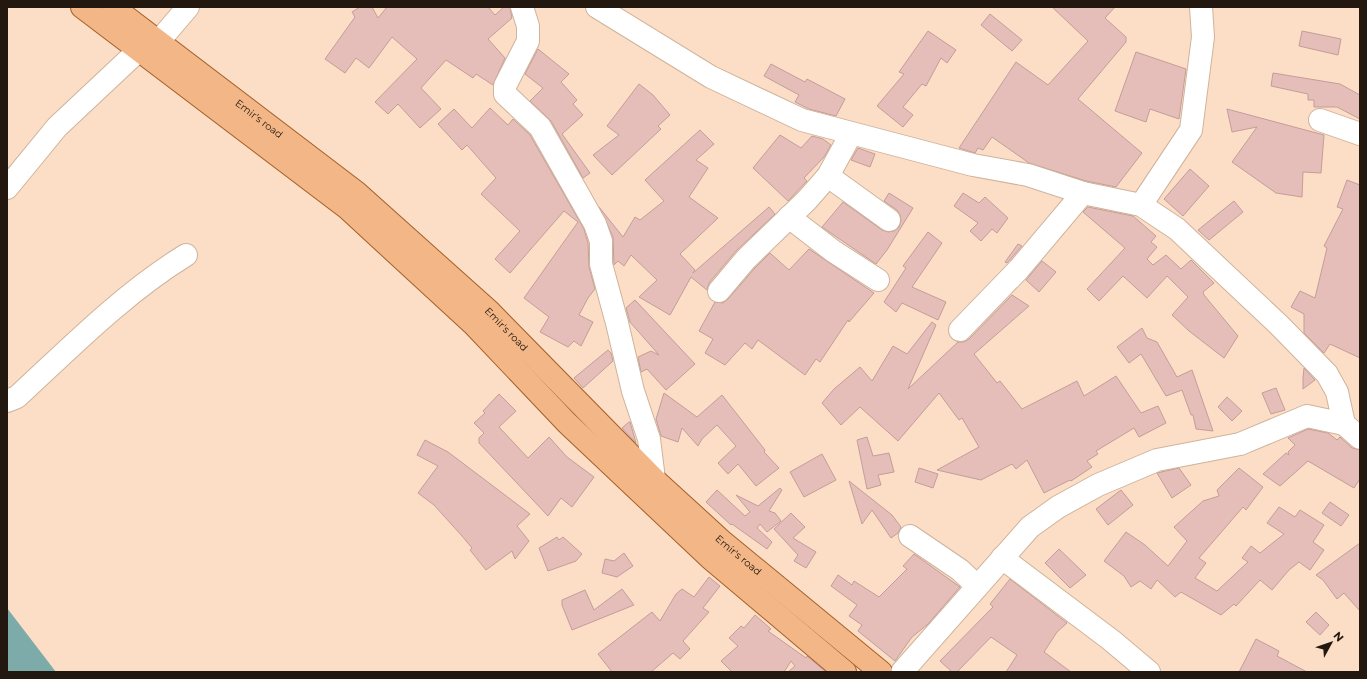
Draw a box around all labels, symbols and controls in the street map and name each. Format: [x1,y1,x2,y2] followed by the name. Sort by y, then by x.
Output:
[233,96,286,141] street label: Emir's road
[482,304,531,354] street label: Emir's road
[713,532,765,578] street label: Emir's road
[1311,623,1351,663] north arrow
[1330,629,1347,644] text: N

